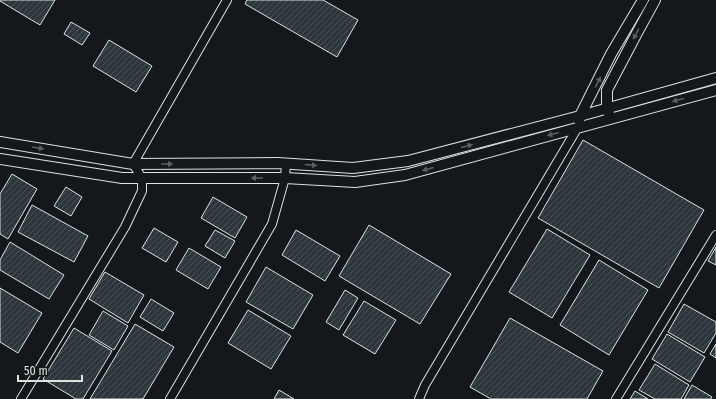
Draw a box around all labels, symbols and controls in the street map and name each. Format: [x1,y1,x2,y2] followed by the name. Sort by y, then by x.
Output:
[633,28,640,40] one-way arrow
[595,76,601,87] one-way arrow
[672,97,684,103] one-way arrow
[547,131,559,137] one-way arrow
[461,143,473,149] one-way arrow
[32,146,45,152] one-way arrow
[161,161,174,167] one-way arrow
[305,161,317,168] one-way arrow
[421,166,433,172] one-way arrow
[250,175,263,181] one-way arrow
[18,357,82,383] scale bar
[24,364,48,378] text: 50 m

